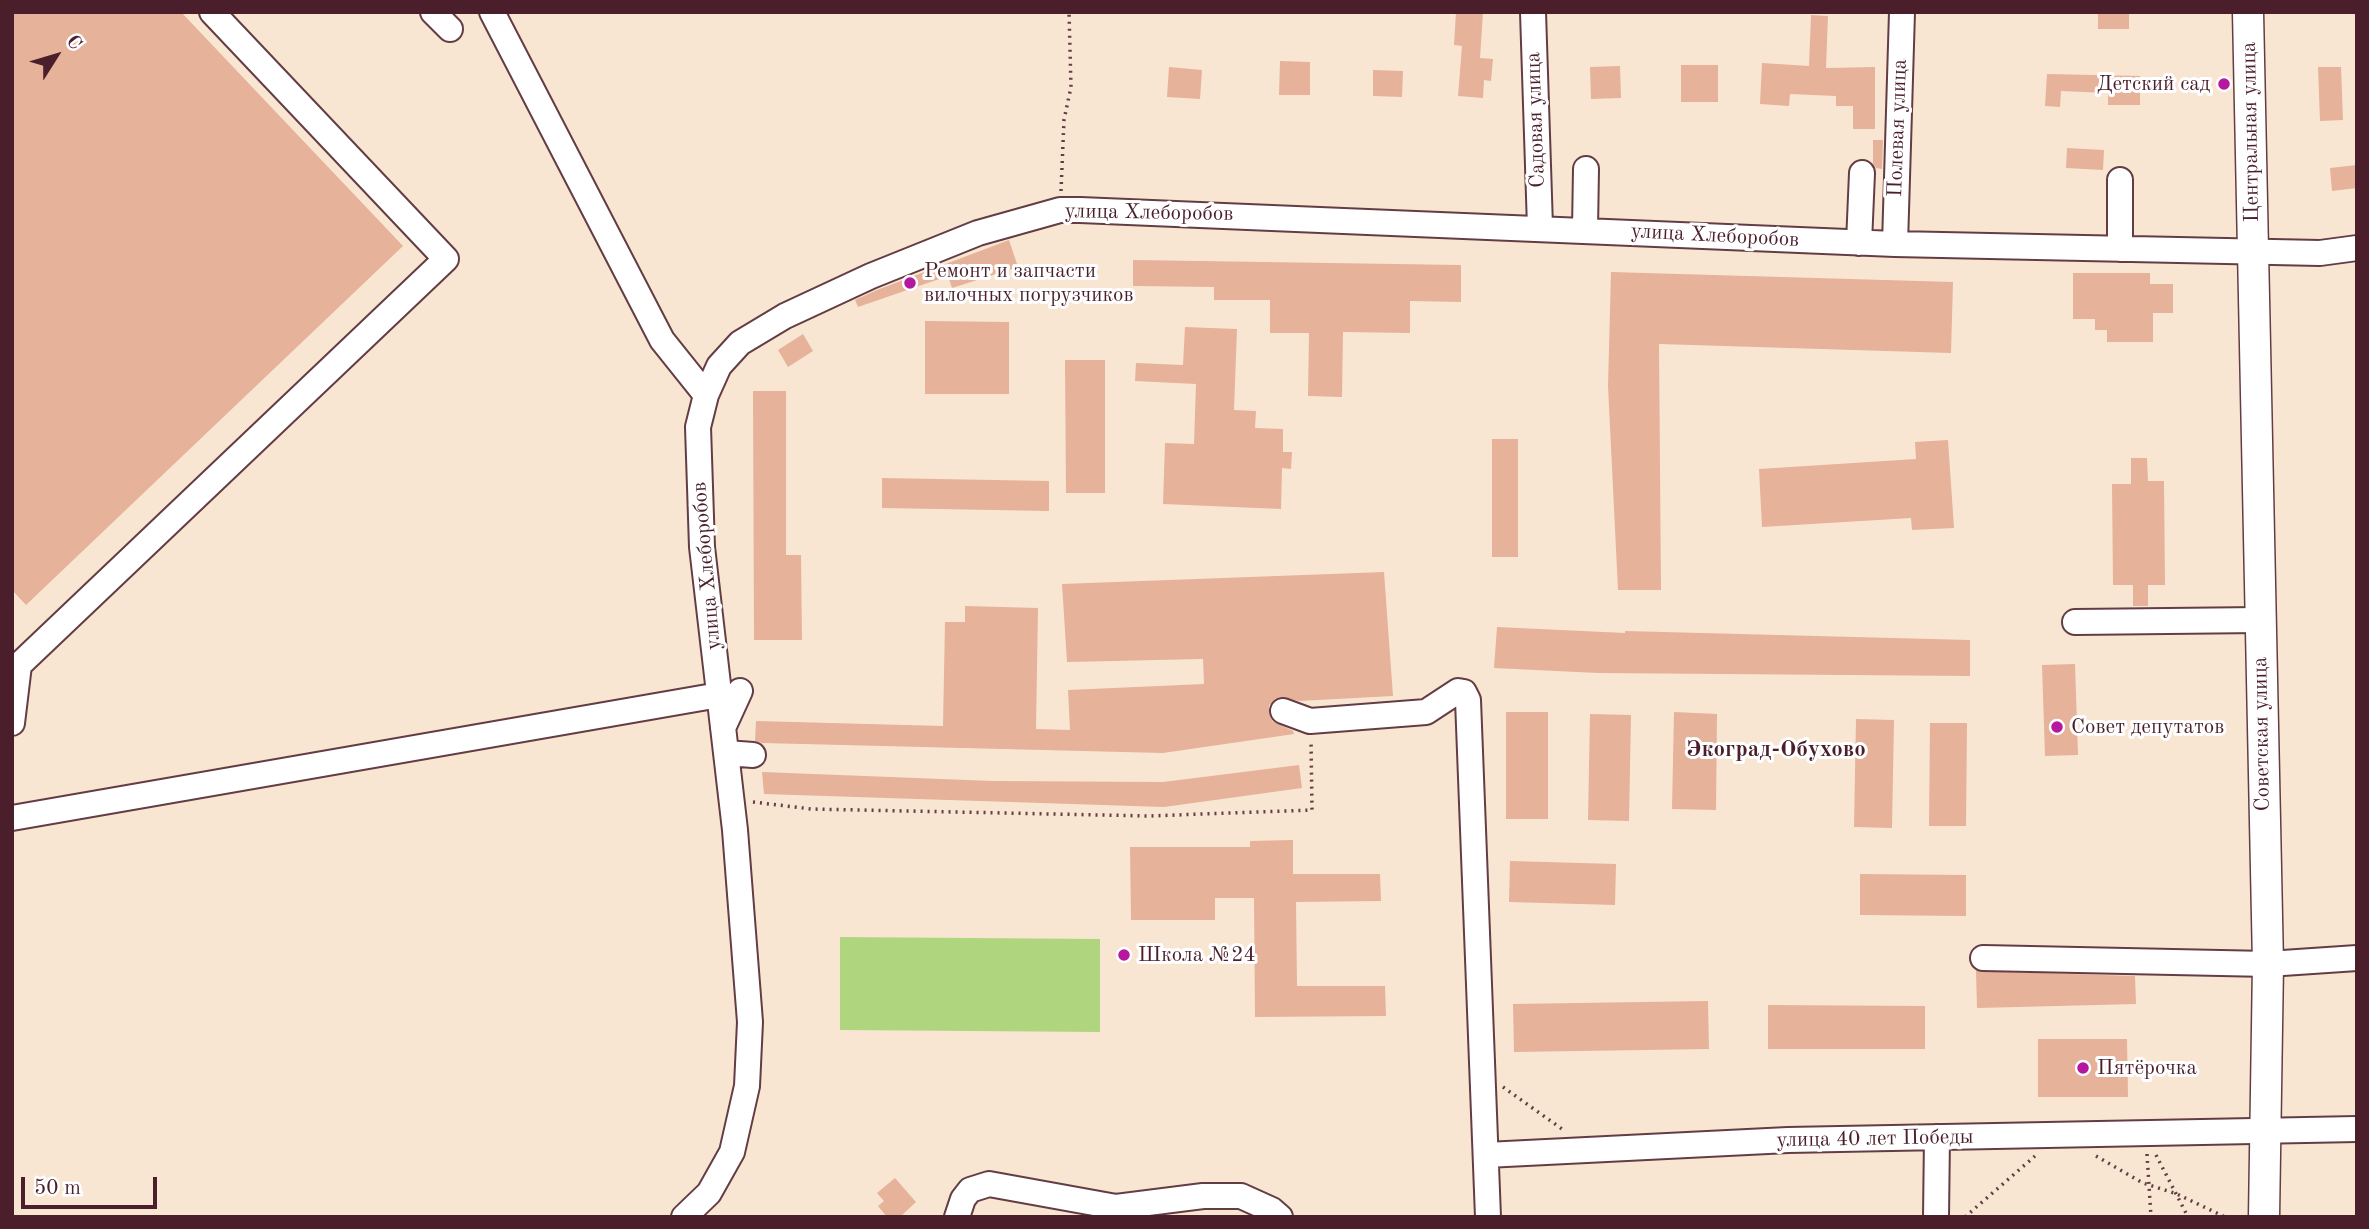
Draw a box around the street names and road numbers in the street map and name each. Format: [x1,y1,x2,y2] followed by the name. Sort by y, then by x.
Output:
[2237,41,2265,223] street label: Центральная улица
[1521,52,1551,188] street label: Садовая улица
[1883,59,1913,197] street label: Полевая улица
[1064,199,1234,227] street label: улица Хлеборобов
[1630,219,1800,253] street label: улица Хлеборобов
[687,481,727,651] street label: улица Хлеборобов
[2248,656,2276,812] street label: Советская улица
[1776,1125,1974,1153] street label: улица 40 лет Победы

